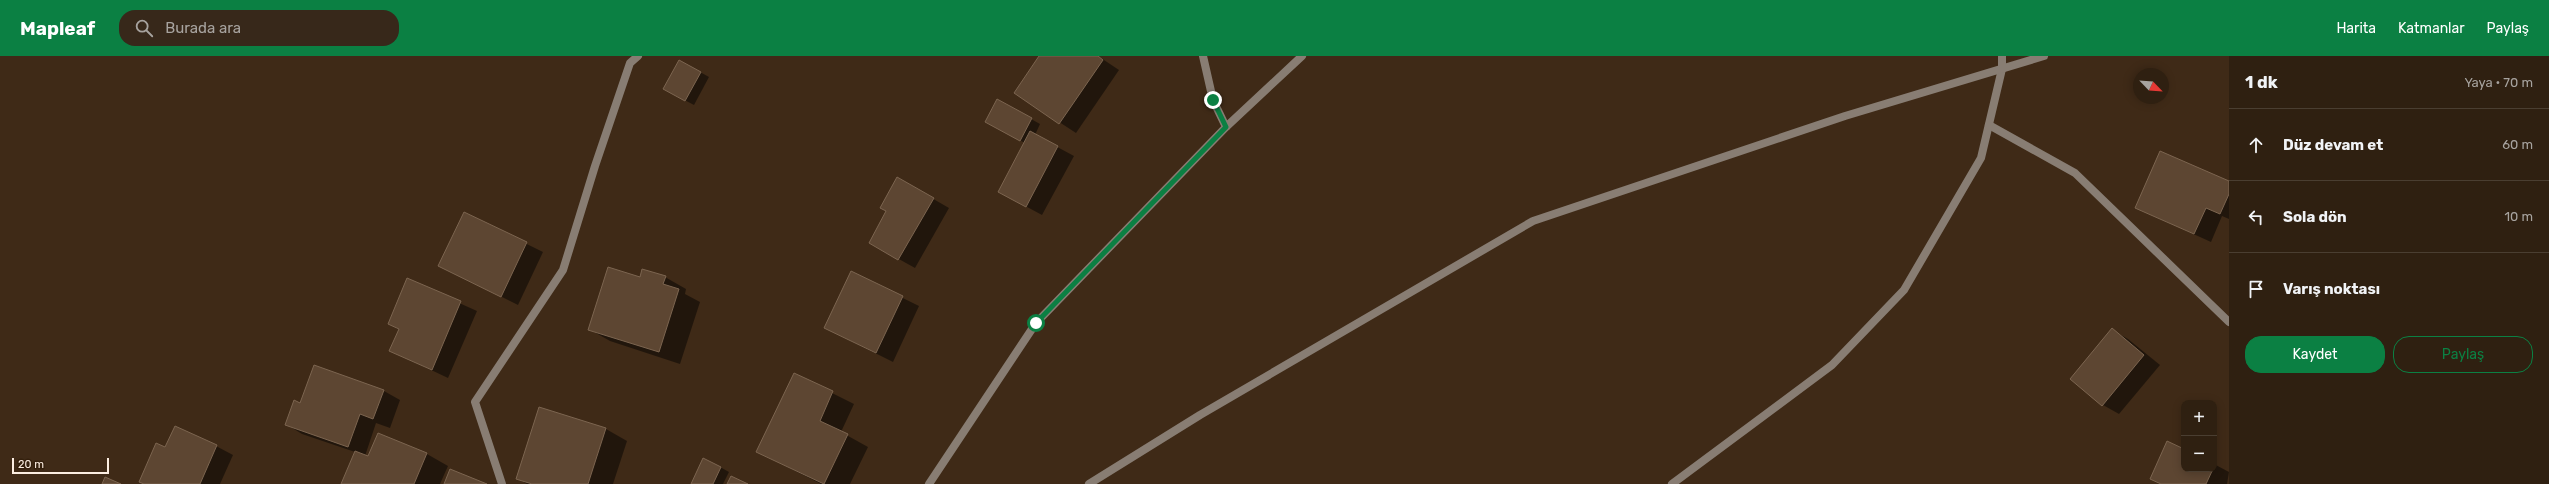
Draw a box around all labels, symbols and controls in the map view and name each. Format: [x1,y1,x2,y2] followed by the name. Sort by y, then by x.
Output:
[119,10,399,46] search box
[20,17,95,40] text: Mapleaf
[133,17,155,39] icon: search
[165,19,241,37] text: Burada ara
[2336,20,2376,37] text: Harita
[2398,20,2465,37] text: Katmanlar
[2487,20,2529,37] text: Paylaş
[2133,68,2169,104] north arrow
[2245,72,2278,92] text: 1 dk
[2464,75,2533,90] text: Yaya · 70 m
[1204,91,1222,109] route end
[2245,134,2267,156] icon: ahead
[2283,136,2383,154] text: Düz devam et
[2502,137,2533,152] text: 60 m
[2245,206,2267,228] icon: left
[2283,208,2347,226] text: Sola dön
[2504,209,2533,224] text: 10 m
[2245,278,2267,300] icon: arrive
[2283,280,2380,298] text: Varış noktası
[1027,314,1045,332] route start
[2245,336,2385,373] button: Kaydet
[2393,336,2533,373] button: Paylaş
[2181,400,2217,472] map controls
[2181,400,2217,436] button: +
[2181,436,2217,472] button: −
[12,456,109,475] scale bar
[18,458,44,471] text: 20 m

